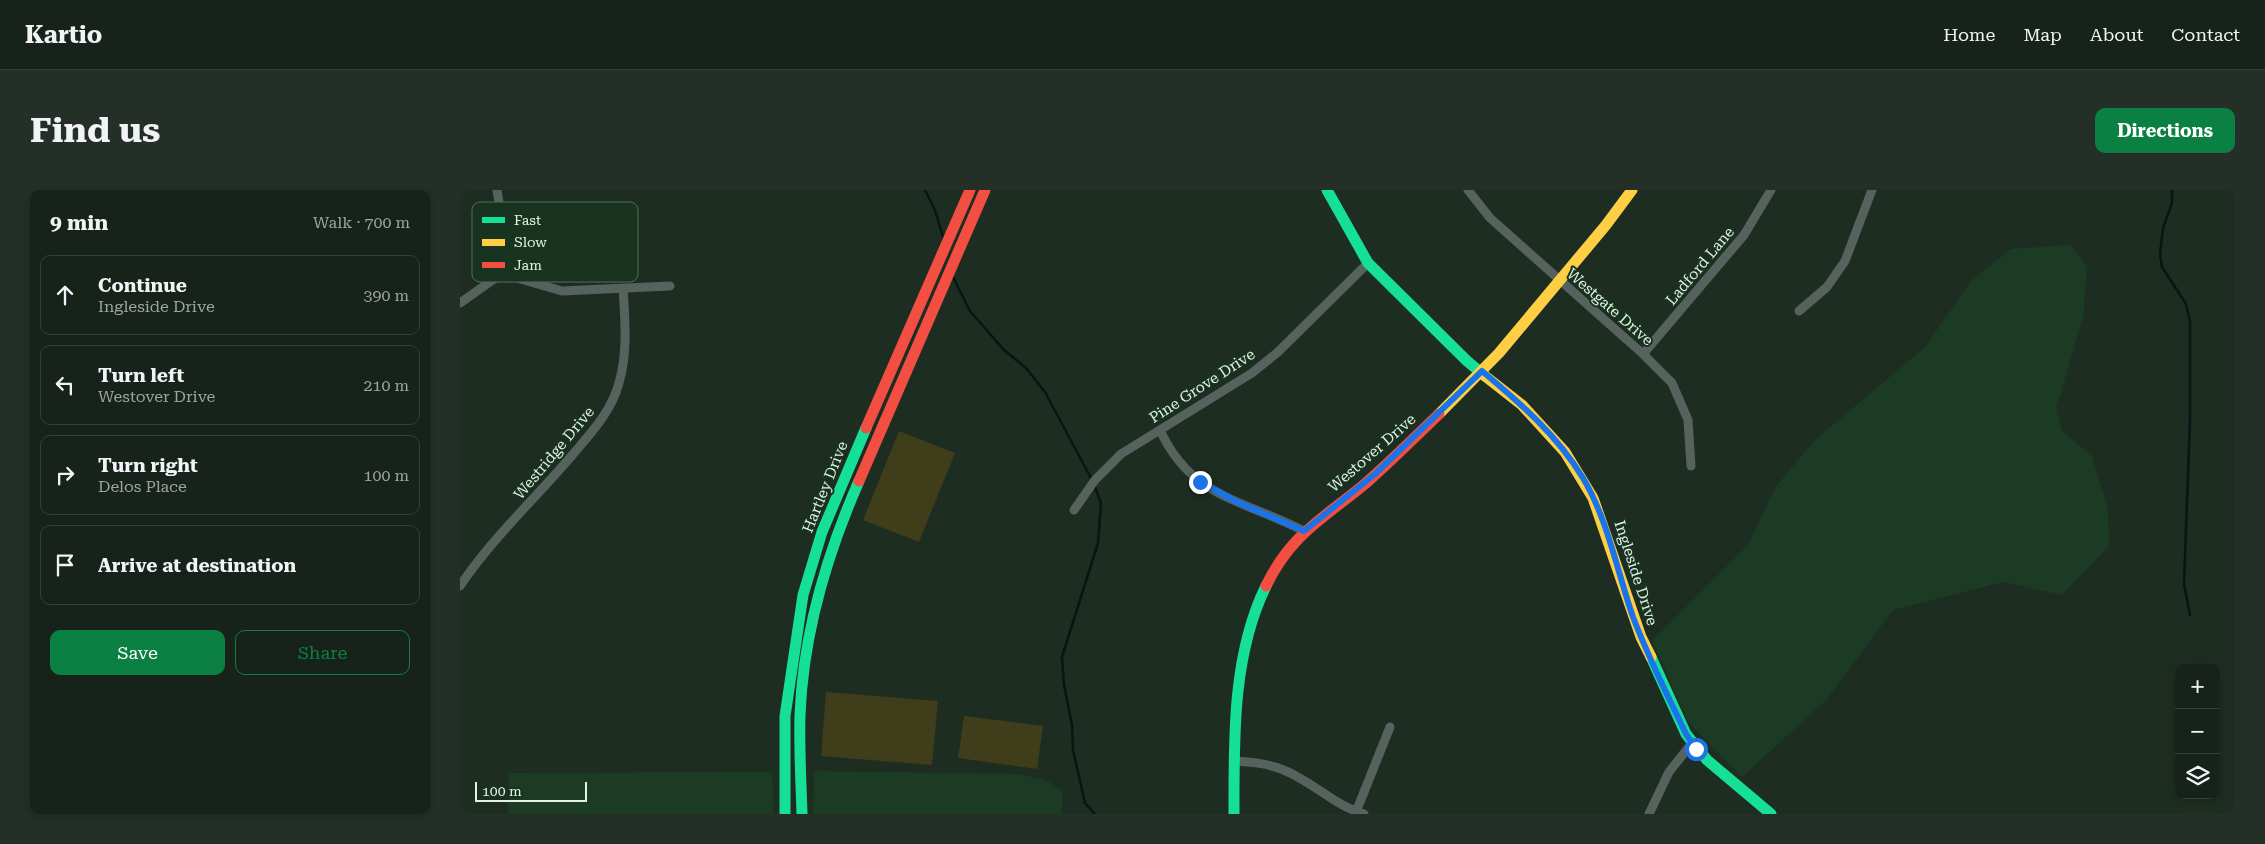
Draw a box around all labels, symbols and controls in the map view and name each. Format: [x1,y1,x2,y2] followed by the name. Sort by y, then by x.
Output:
[25,21,102,49] text: Kartio
[1943,24,1995,45] text: Home
[2023,24,2062,45] text: Map
[2090,24,2143,45] text: About
[2171,24,2240,45] text: Contact
[2095,108,2235,153] button: Directions
[30,110,160,151] text: Find us
[472,202,638,282] legend
[50,211,108,235] text: 9 min
[514,212,541,228] text: Fast
[313,213,410,232] text: Walk · 700 m
[1662,223,1738,309] street label: Ladford Lane
[514,234,547,250] text: Slow
[514,257,542,273] text: Jam
[1563,265,1657,349] street label: Westgate Drive
[98,274,187,297] text: Continue
[51,281,79,309] icon: ahead
[363,286,409,305] text: 390 m
[98,297,215,316] text: Ingleside Drive
[1146,345,1258,427] street label: Pine Grove Drive
[98,364,184,387] text: Turn left
[51,371,79,399] icon: left
[363,376,409,395] text: 210 m
[98,387,215,406] text: Westover Drive
[510,403,598,503] street label: Westridge Drive
[1325,410,1419,496] street label: Westover Drive
[798,439,852,535] street label: Hartley Drive
[98,454,198,477] text: Turn right
[51,461,79,489] icon: right
[363,466,409,485] text: 100 m
[1189,471,1212,494] route end
[98,477,187,496] text: Delos Place
[1611,518,1661,628] street label: Ingleside Drive
[51,551,79,579] icon: arrive
[98,554,296,577] text: Arrive at destination
[50,630,225,675] button: Save
[235,630,410,675] button: Share
[2175,664,2220,799] map controls
[2175,664,2220,709] button: +
[2175,709,2220,754] button: −
[1685,738,1708,761] route start
[2175,754,2220,799] button: layers
[475,779,588,802] scale bar
[482,783,522,799] text: 100 m

